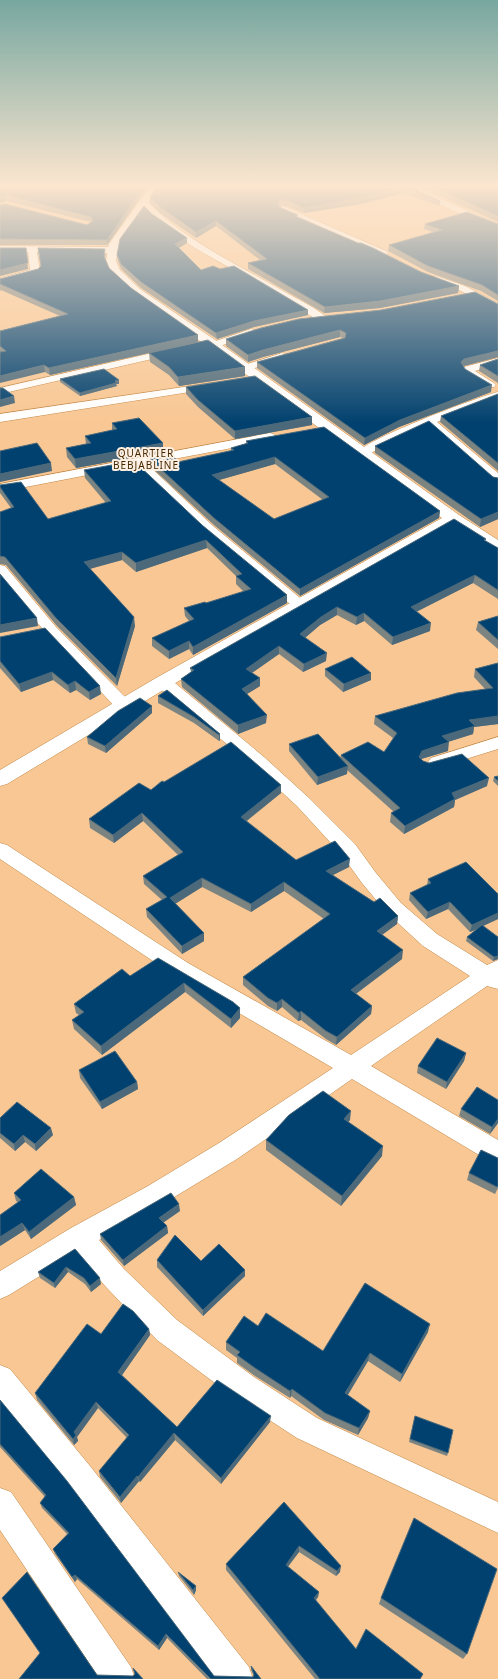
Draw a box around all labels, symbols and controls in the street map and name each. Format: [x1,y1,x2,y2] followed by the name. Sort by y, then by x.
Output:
[113,446,179,472] district label: QUARTIER BEBJABLINE

